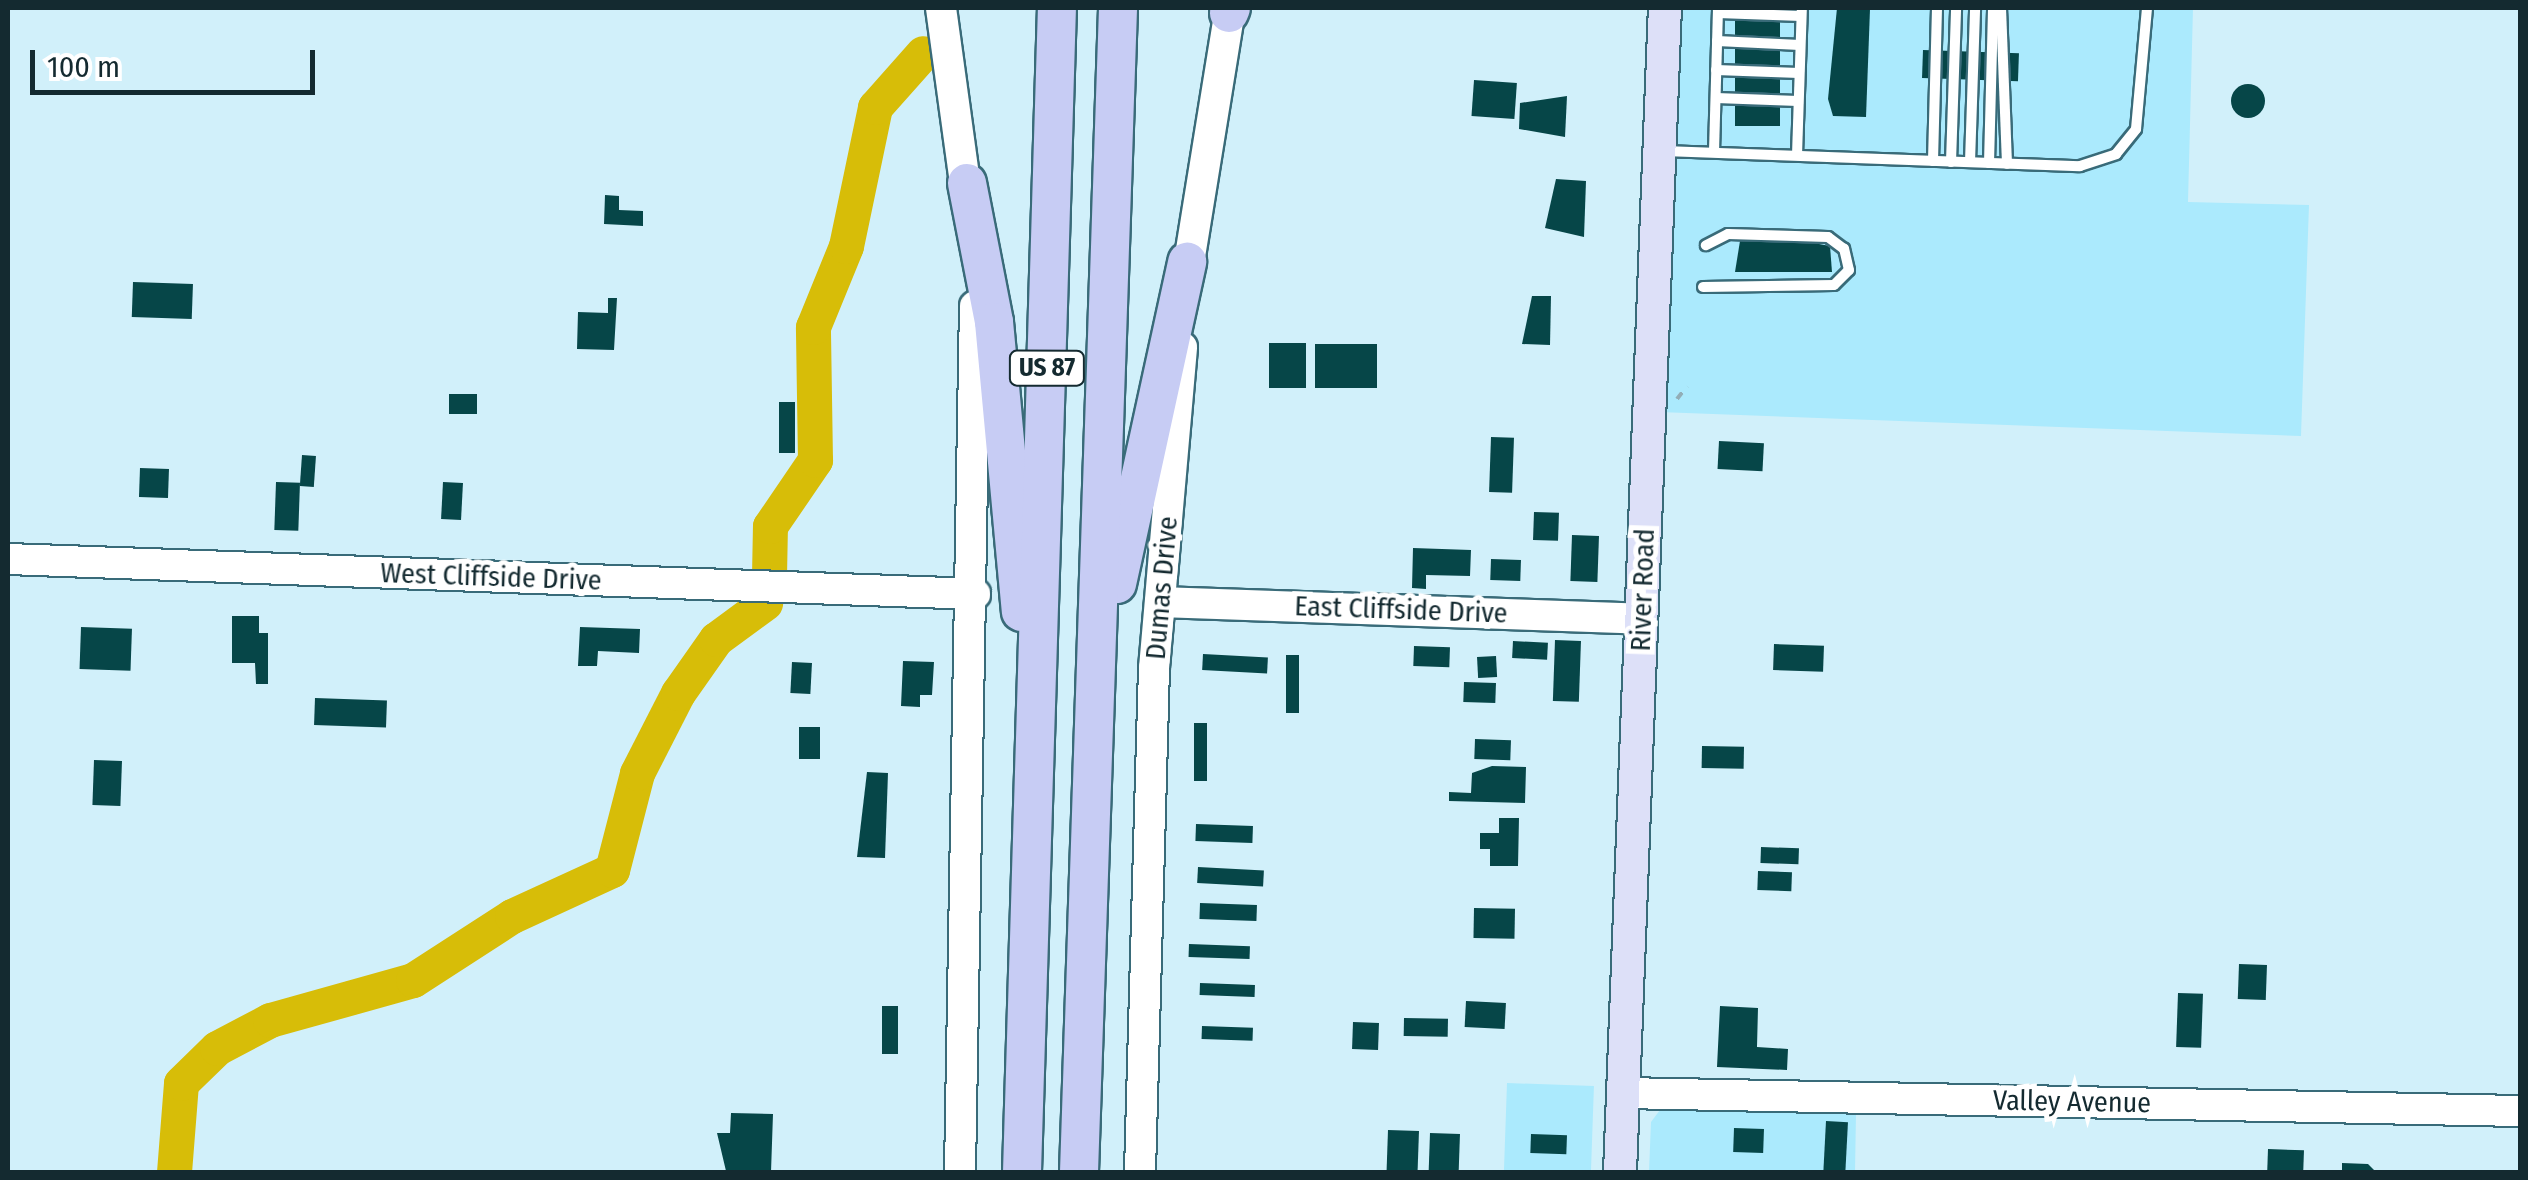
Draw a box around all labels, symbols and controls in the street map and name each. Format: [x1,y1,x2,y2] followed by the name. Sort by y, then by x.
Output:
[35,30,320,92] scale bar
[47,49,120,85] text: 100 m
[1007,348,1087,388] road number: US 87
[1139,515,1185,661] street label: Dumas Drive
[1624,528,1662,652] street label: River Road
[380,556,602,598] street label: West Cliffside Drive
[1294,589,1508,631] street label: East Cliffside Drive
[1993,1084,2151,1120] street label: Valley Avenue

